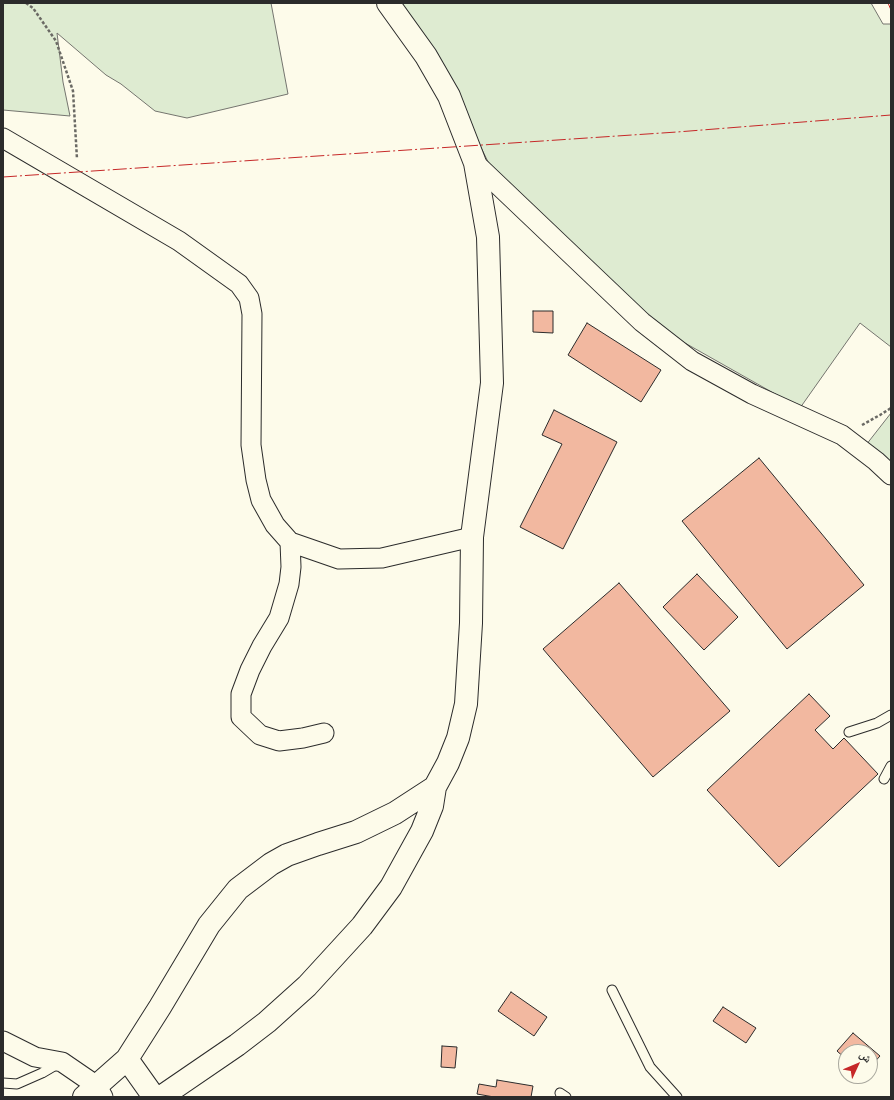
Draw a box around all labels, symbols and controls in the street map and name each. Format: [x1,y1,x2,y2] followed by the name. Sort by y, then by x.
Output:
[838,1044,878,1084] north arrow
[857,1047,876,1065] text: ش

